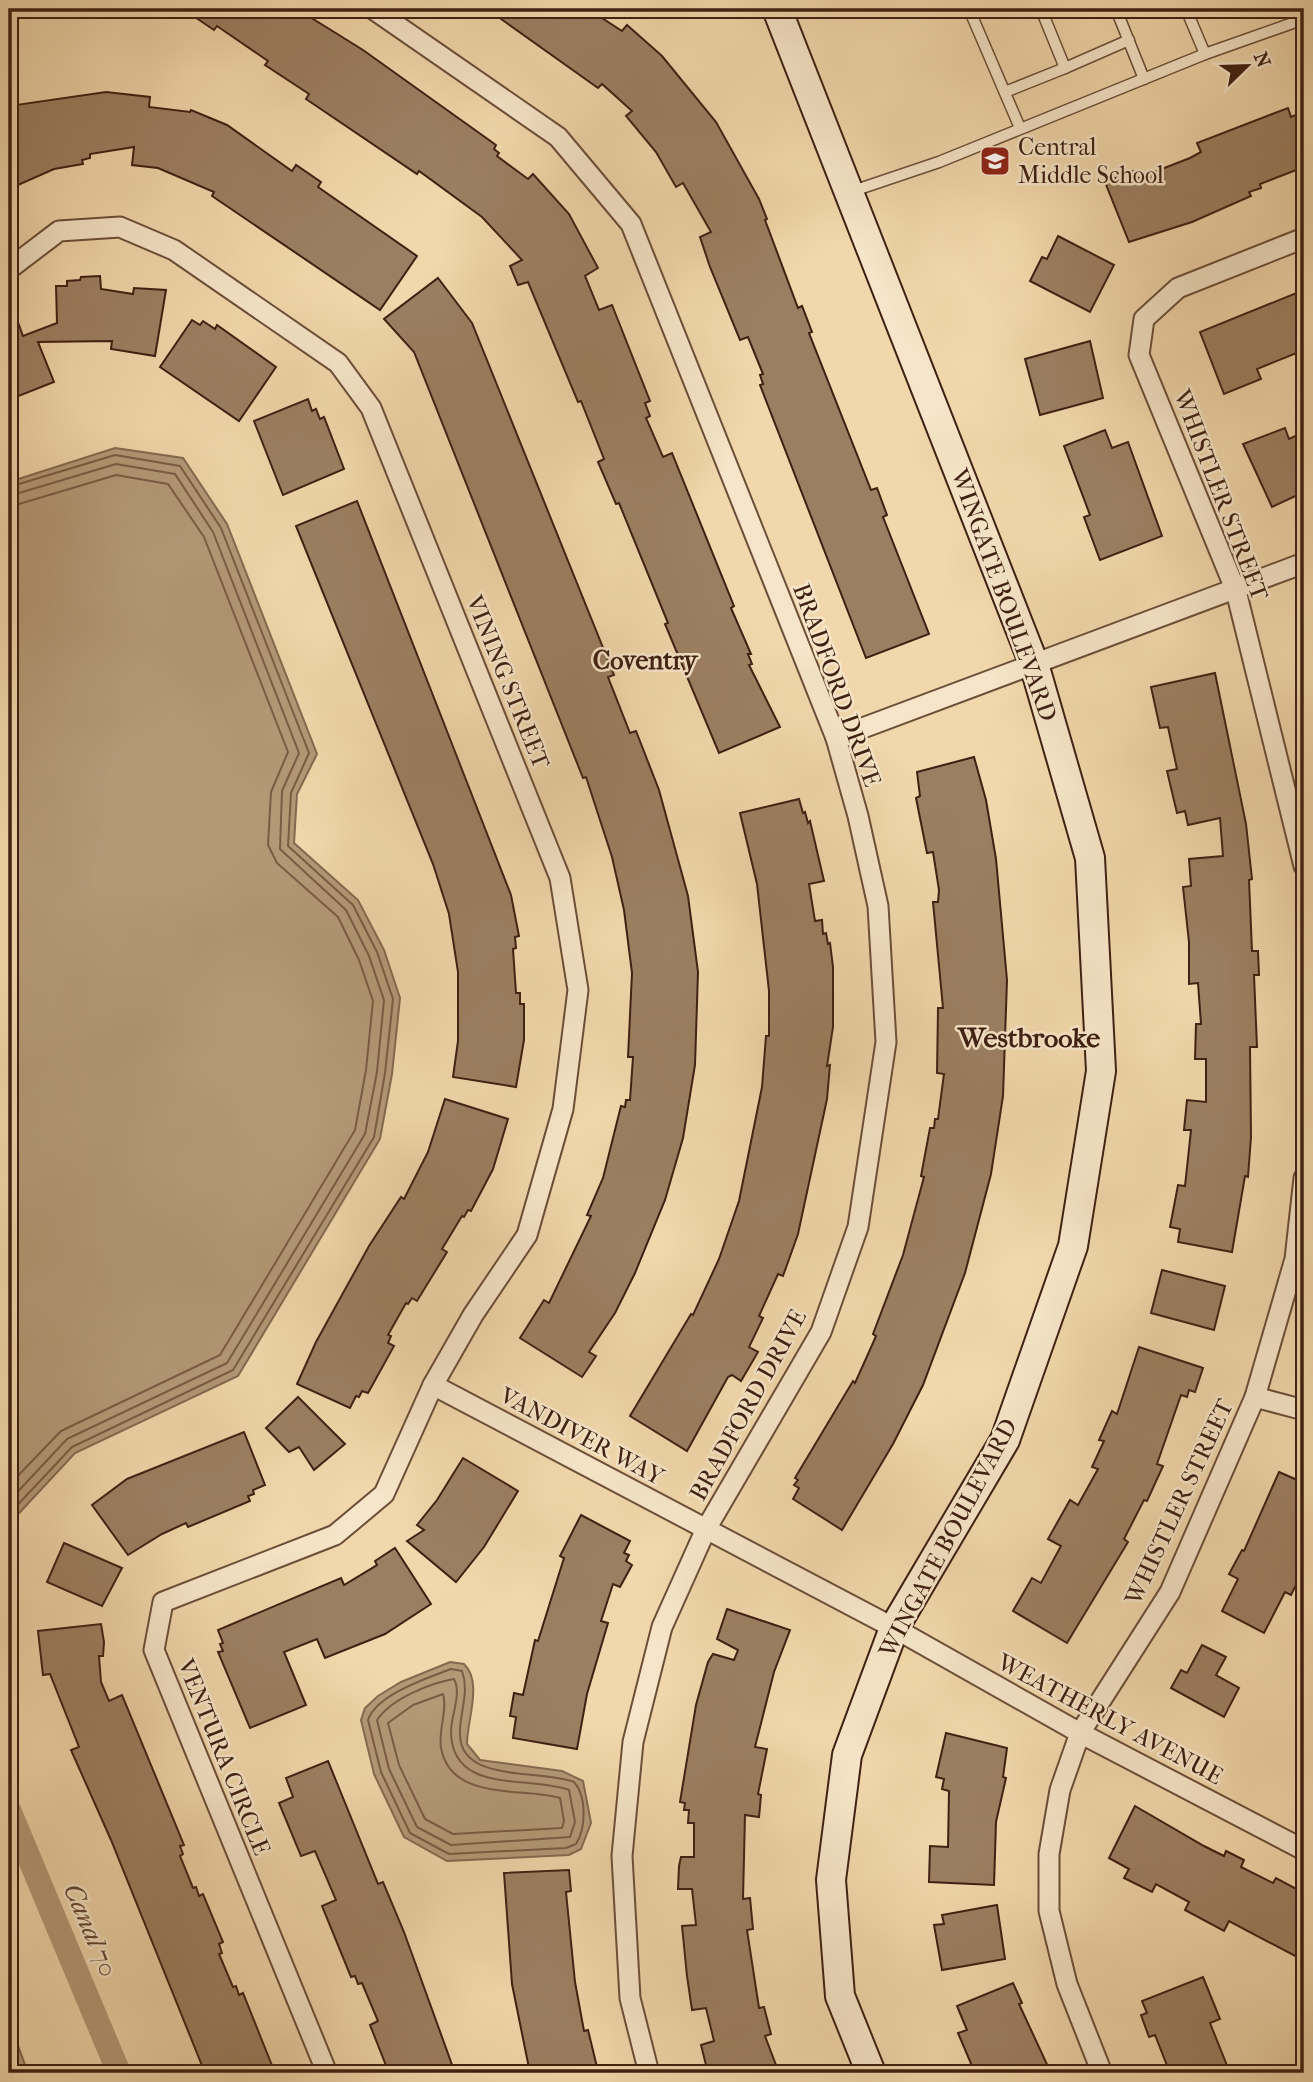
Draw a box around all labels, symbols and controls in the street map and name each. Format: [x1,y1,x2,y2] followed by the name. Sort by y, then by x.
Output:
[1212,32,1282,102] north arrow
[1249,49,1275,71] text: N
[1018,133,1164,189] place label: Central Middle School
[978,144,1012,178] school or university icon: Central Middle School
[1168,385,1274,605] street label: WHISTLER STREET
[945,464,1063,725] street label: WINGATE BOULEVARD
[787,580,887,790] street label: BRADFORD DRIVE
[460,590,556,773] street label: VINING STREET
[593,645,699,676] district label: Coventry
[957,1021,1100,1054] district label: Westbrooke
[684,1305,812,1505] street label: BRADFORD DRIVE
[494,1381,669,1491] street label: VANDIVER WAY
[1119,1394,1239,1610] street label: WHISTLER STREET
[873,1414,1023,1663] street label: WINGATE BOULEVARD
[992,1647,1227,1790] street label: WEATHERLY AVENUE
[172,1654,276,1859] street label: VENTURA CIRCLE
[57,1879,124,1982] water label: Canal 70

